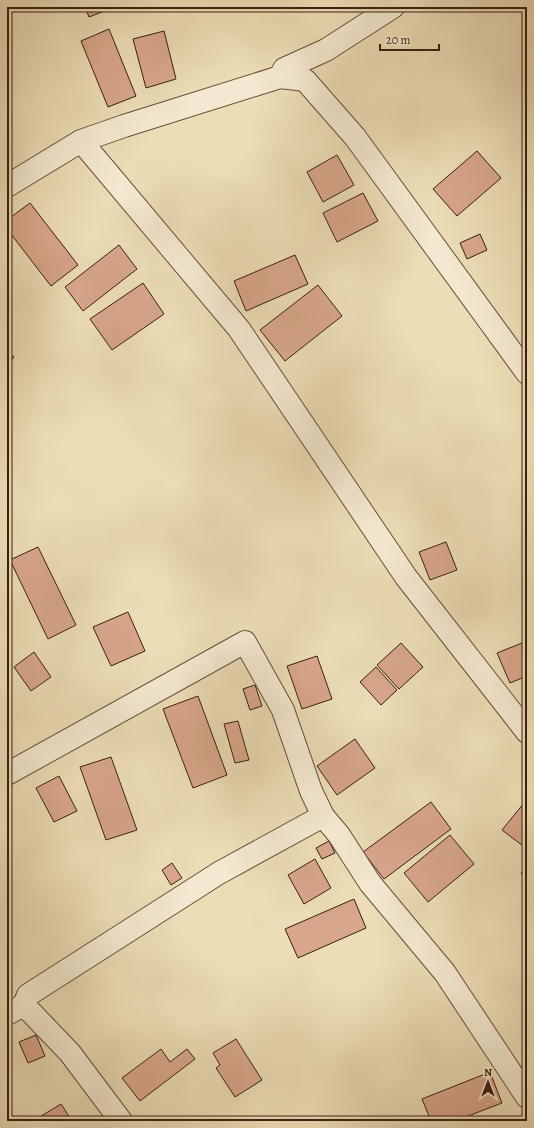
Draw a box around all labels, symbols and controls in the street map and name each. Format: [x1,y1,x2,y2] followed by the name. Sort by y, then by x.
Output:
[380,26,439,52] scale bar
[386,32,410,48] text: 20 m
[468,1062,508,1102] north arrow
[484,1065,492,1080] text: N

